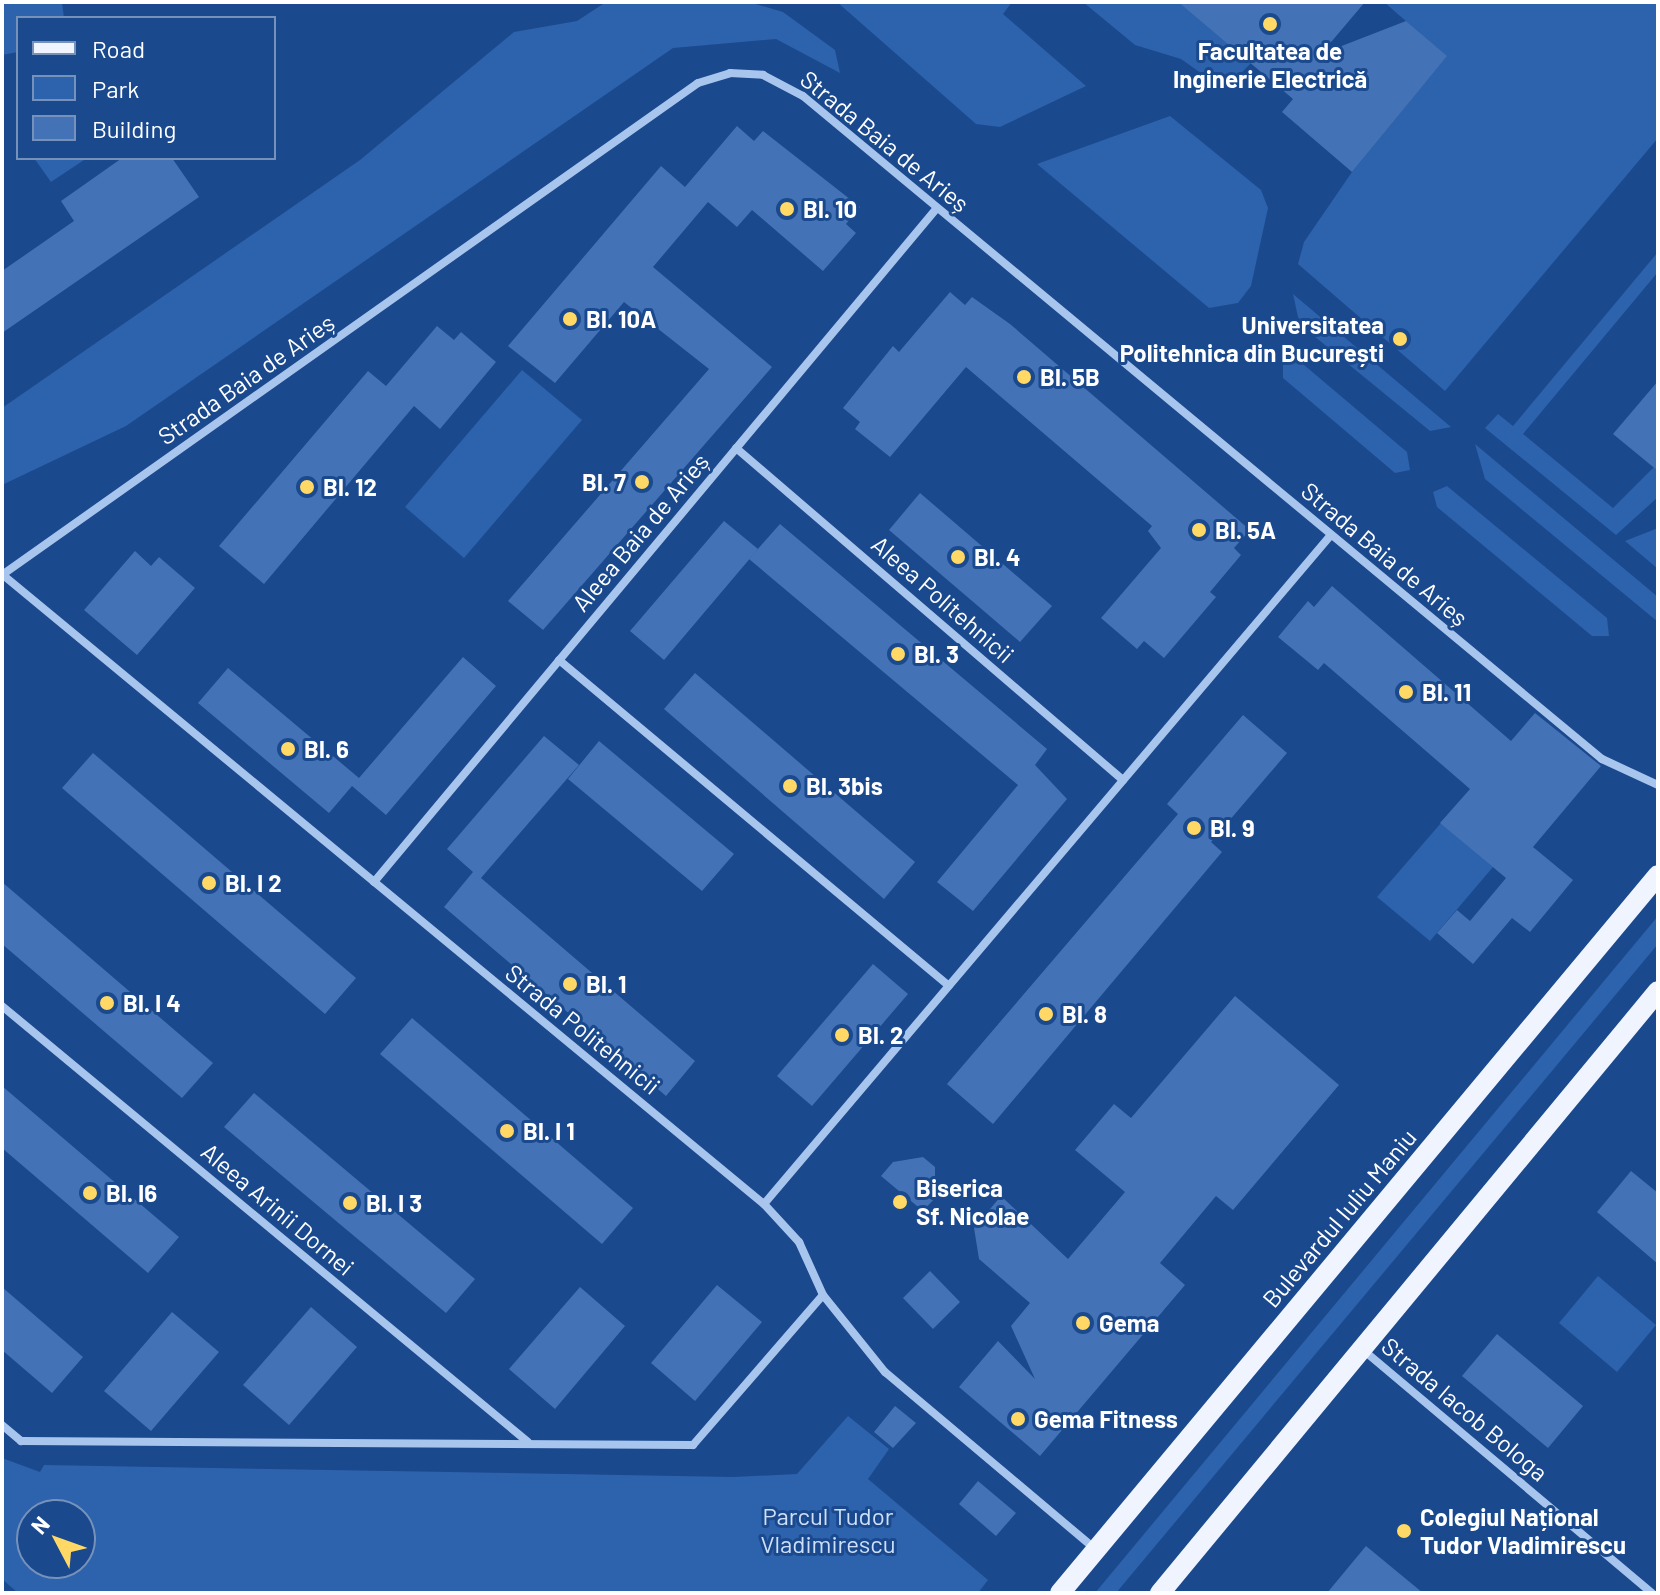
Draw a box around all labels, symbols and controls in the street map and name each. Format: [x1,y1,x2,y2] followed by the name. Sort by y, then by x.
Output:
[1261,15,1279,33] marker: Facultatea de Inginerie Electrică
[16,16,276,160] legend
[92,34,145,63] text: Road
[1173,37,1367,93] place label: Facultatea de Inginerie Electrică
[795,64,975,218] street label: Strada Baia de Arieș
[92,74,139,103] text: Park
[92,114,176,143] text: Building
[803,195,857,223] place label: Bl. 10
[778,200,796,218] marker: Bl. 10
[586,305,656,333] place label: Bl. 10A
[152,307,340,451] street label: Strada Baia de Arieș
[561,310,579,328] marker: Bl. 10A
[1120,311,1384,367] place label: Universitatea Politehnica din București
[1391,330,1409,348] marker: Universitatea Politehnica din București
[1040,363,1100,391] place label: Bl. 5B
[1015,368,1033,386] marker: Bl. 5B
[566,447,714,617] street label: Aleea Baia de Arieș
[582,468,626,496] place label: Bl. 7
[323,473,377,501] place label: Bl. 12
[633,473,651,491] marker: Bl. 7
[1296,476,1474,632] street label: Strada Baia de Arieș
[298,478,316,496] marker: Bl. 12
[1215,516,1276,544] place label: Bl. 5A
[1190,521,1208,539] marker: Bl. 5A
[866,529,1020,669] street label: Aleea Politehnicii
[974,543,1021,571] place label: Bl. 4
[949,548,967,566] marker: Bl. 4
[914,640,959,668] place label: Bl. 3
[889,645,907,663] marker: Bl. 3
[1422,678,1471,706] place label: Bl. 11
[1397,683,1415,701] marker: Bl. 11
[304,735,349,763] place label: Bl. 6
[279,740,297,758] marker: Bl. 6
[806,772,883,800] place label: Bl. 3bis
[781,777,799,795] marker: Bl. 3bis
[1210,814,1255,842] place label: Bl. 9
[1185,819,1203,837] marker: Bl. 9
[225,869,282,897] place label: Bl. I 2
[200,874,218,892] marker: Bl. I 2
[500,958,666,1100] street label: Strada Politehnicii
[586,970,627,998] place label: Bl. 1
[561,975,579,993] marker: Bl. 1
[123,989,181,1017] place label: Bl. I 4
[98,994,116,1012] marker: Bl. I 4
[1062,1000,1107,1028] place label: Bl. 8
[1037,1005,1055,1023] marker: Bl. 8
[858,1021,903,1049] place label: Bl. 2
[833,1026,851,1044] marker: Bl. 2
[523,1117,575,1145] place label: Bl. I 1
[498,1122,516,1140] marker: Bl. I 1
[1256,1123,1422,1313] street label: Bulevardul Iuliu Maniu
[196,1137,360,1281] street label: Aleea Arinii Dornei
[916,1174,1029,1230] place label: Biserica Sf. Nicolae
[106,1179,157,1207] place label: Bl. I6
[81,1184,99,1202] marker: Bl. I6
[366,1189,422,1217] place label: Bl. I 3
[891,1193,909,1211] marker: Biserica Sf. Nicolae
[341,1194,359,1212] marker: Bl. I 3
[1099,1309,1159,1337] place label: Gema
[1074,1314,1092,1332] marker: Gema
[1376,1331,1554,1487] street label: Strada Iacob Bologa
[1034,1405,1178,1433] place label: Gema Fitness
[1009,1410,1027,1428] marker: Gema Fitness
[16,1499,96,1579] north arrow
[760,1502,896,1558] park label: Parcul Tudor Vladimirescu
[1420,1503,1626,1559] place label: Colegiul Național Tudor Vladimirescu
[25,1511,54,1539] text: N
[1395,1522,1413,1540] marker: Colegiul Național Tudor Vladimirescu

